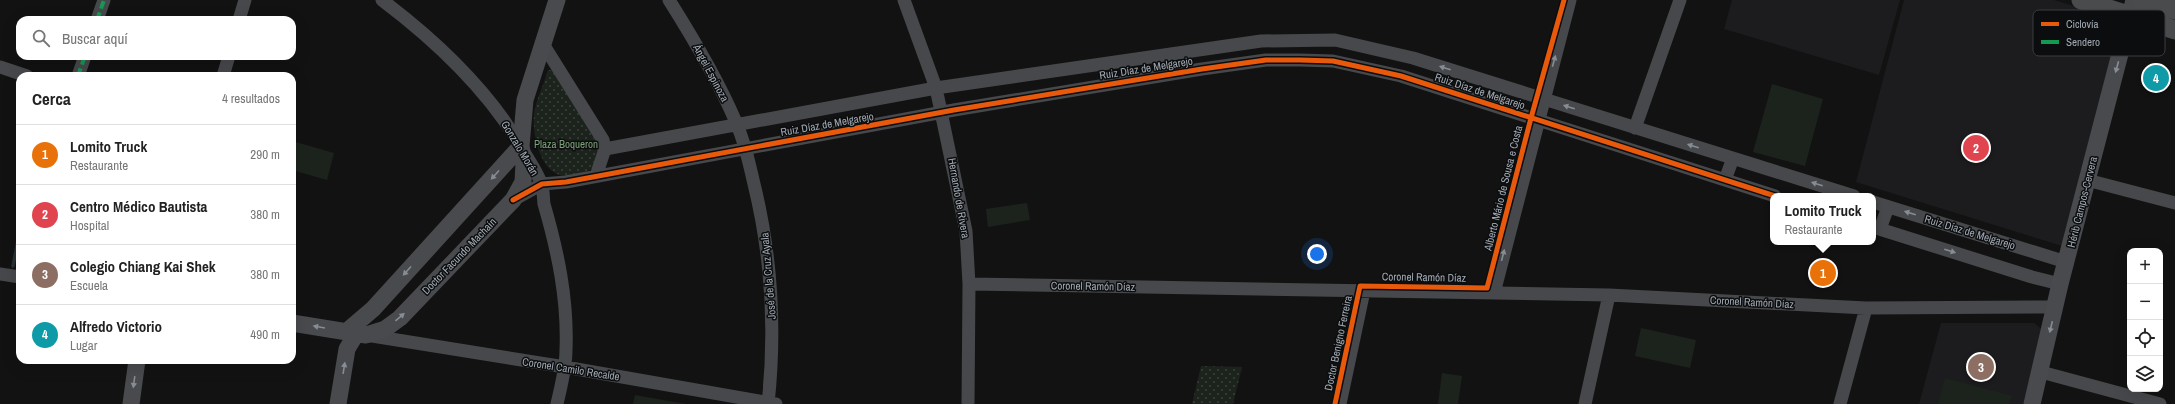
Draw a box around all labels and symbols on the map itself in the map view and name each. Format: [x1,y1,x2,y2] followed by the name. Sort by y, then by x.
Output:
[2033,10,2165,56] legend
[2066,17,2099,31] text: Ciclovía
[2066,35,2100,49] text: Sendero
[690,41,732,104] street label: Ángel Espinoza
[1098,54,1194,82] street label: Ruiz Díaz de Melgarejo
[1551,55,1557,68] one-way arrow
[2114,62,2120,74] one-way arrow
[2143,63,2169,93] pin: 4
[1438,65,1450,71] one-way arrow
[1433,70,1527,112] street label: Ruiz Díaz de Melgarejo
[1562,104,1574,110] one-way arrow
[779,109,875,139] street label: Ruiz Díaz de Melgarejo
[498,118,542,178] street label: Gonzalo Morán
[1480,124,1525,253] street label: Alberto Mário de Sousa e Costa
[1963,133,1989,163] pin: 2
[534,137,598,151] park label: Plaza Boqueron
[1687,143,1699,149] one-way arrow
[2064,155,2100,249] street label: Hérib Campos-Cervera
[945,157,973,239] street label: Hernando de Rivera
[490,170,499,180] one-way arrow
[1811,181,1823,187] one-way arrow
[1903,210,1915,216] one-way arrow
[1923,212,2017,252] street label: Ruiz Díaz de Melgarejo
[419,215,499,297] street label: Doctor Facundo Machaín
[757,232,779,320] street label: José de la Cruz Ayala
[1307,244,1327,264] your location
[1501,249,1507,261] one-way arrow
[1945,249,1957,255] one-way arrow
[1810,258,1836,288] pin: 1
[403,266,412,276] one-way arrow
[1382,269,1467,285] street label: Coronel Ramón Díaz
[1051,278,1136,294] street label: Coronel Ramón Díaz
[1710,293,1795,311] street label: Coronel Ramón Díaz
[1321,294,1355,392] street label: Doctor Benigno Ferreira
[394,313,405,322] one-way arrow
[2047,321,2053,333] one-way arrow
[313,324,325,330] one-way arrow
[1968,352,1994,382] pin: 3
[521,354,621,384] street label: Coronel Camilo Recalde
[341,361,347,374] one-way arrow
[131,376,137,388] one-way arrow

